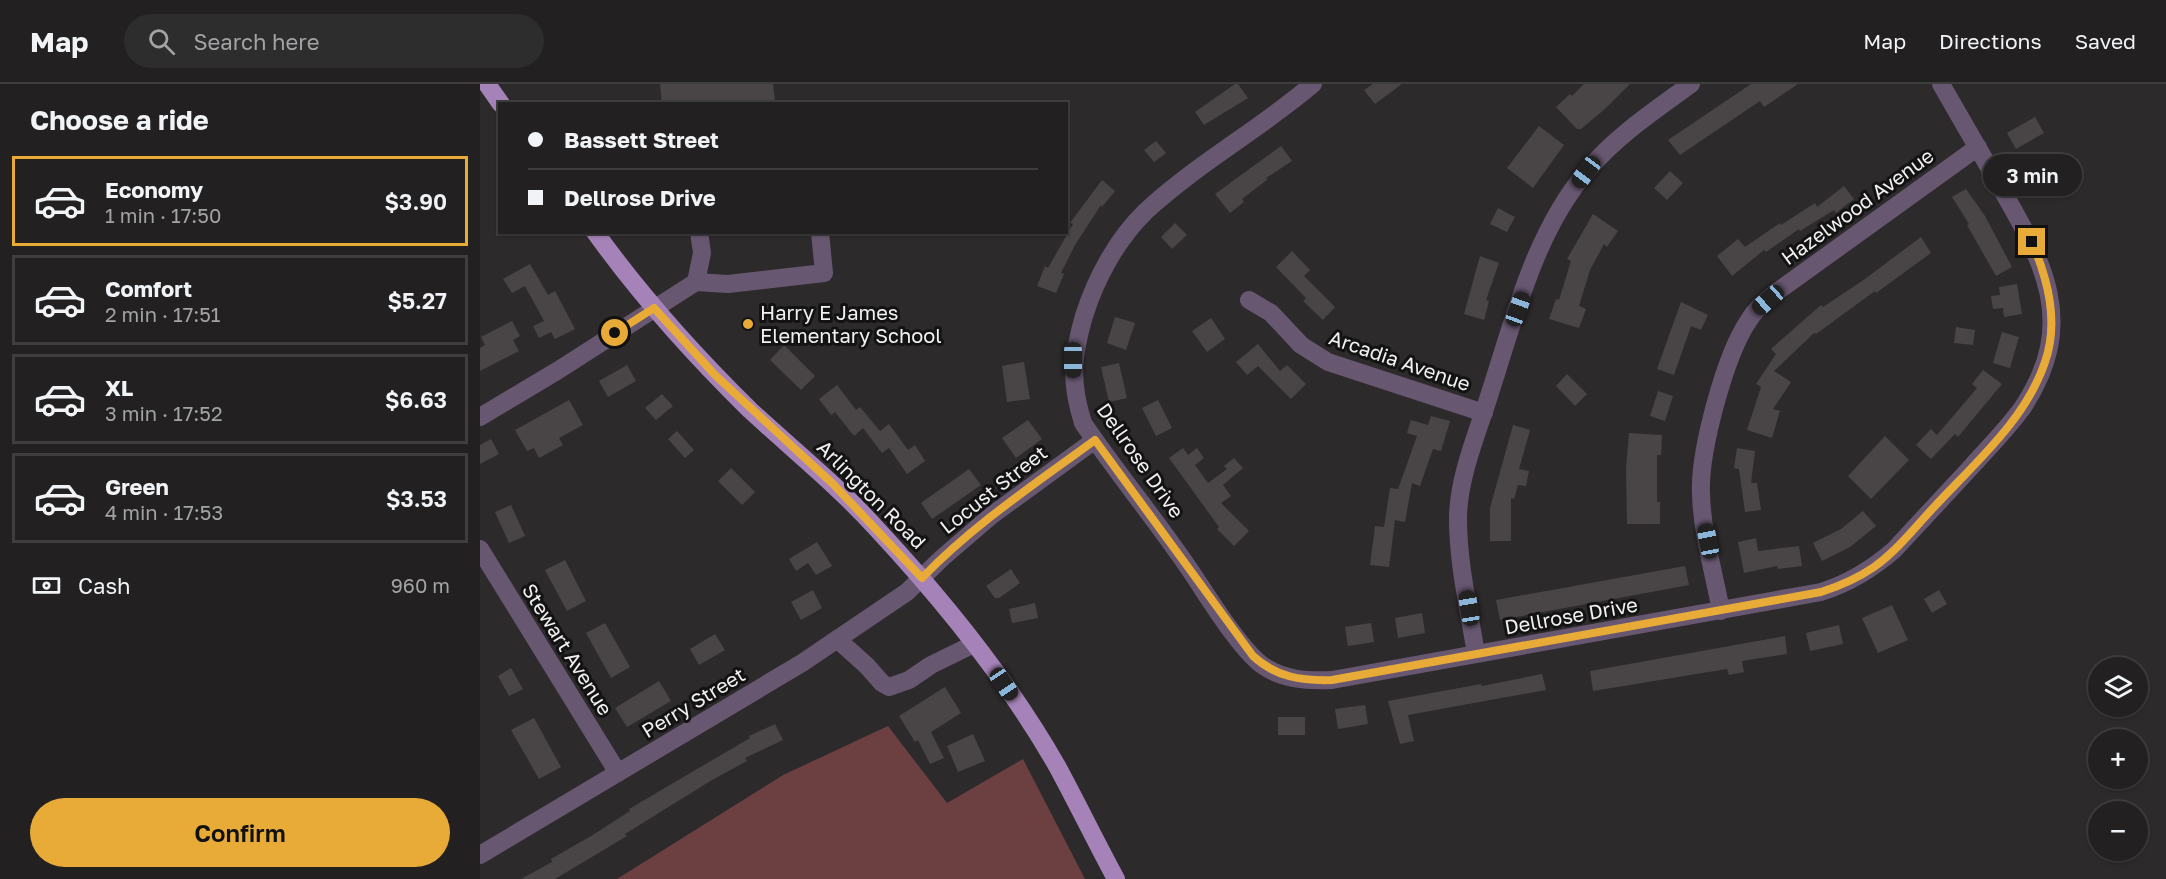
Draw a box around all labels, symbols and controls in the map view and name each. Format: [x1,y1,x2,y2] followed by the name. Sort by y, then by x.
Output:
[124,14,544,68] search box
[30,25,88,58] text: Map
[145,25,178,58] icon: search
[193,28,319,55] text: Search here
[1863,28,1906,54] text: Map
[1939,28,2042,54] text: Directions
[2075,28,2136,54] text: Saved
[30,104,209,136] text: Choose a ride
[564,126,719,153] text: Bassett Street
[1776,143,1938,269] street label: Hazelwood Avenue
[1568,152,1604,192] car
[1982,155,2082,197] callout: 3 min
[2006,163,2059,187] text: 3 min
[33,174,87,228] icon: car
[105,176,203,203] text: Economy
[564,184,716,211] text: Dellrose Drive
[385,188,447,215] text: $3.90
[105,203,221,227] text: 1 min · 17:50
[2018,228,2045,255] route end
[33,273,87,327] icon: car
[105,275,192,302] text: Comfort
[1749,281,1787,319] car
[387,287,447,314] text: $5.27
[1503,289,1533,329] car
[760,300,942,347] place label: Harry E James Elementary School
[105,302,221,326] text: 2 min · 17:51
[741,317,755,331] marker: Harry E James Elementary School
[601,319,628,346] route start
[1326,325,1474,395] street label: Arcadia Avenue
[1064,342,1082,378] car
[33,372,87,426] icon: car
[105,374,133,401] text: XL
[385,386,447,413] text: $6.63
[1093,398,1189,522] street label: Dellrose Drive
[105,401,223,425] text: 3 min · 17:52
[813,435,931,553] street label: Arlington Road
[935,440,1051,538] street label: Locust Street
[33,471,87,525] icon: car
[105,473,169,500] text: Green
[386,485,447,512] text: $3.53
[105,500,223,524] text: 4 min · 17:53
[1696,522,1720,560] car
[30,569,63,602] icon: cash
[78,572,131,599] text: Cash
[391,573,450,597] text: 960 m
[518,579,618,719] street label: Stewart Avenue
[1457,589,1481,627] car
[1503,591,1639,639] street label: Dellrose Drive
[2088,657,2148,861] map controls
[2088,657,2148,717] button: layers
[637,662,749,742] street label: Perry Street
[986,664,1022,704] car
[2088,729,2148,789] button: +
[30,798,450,867] button: Confirm
[2088,801,2148,861] button: −

